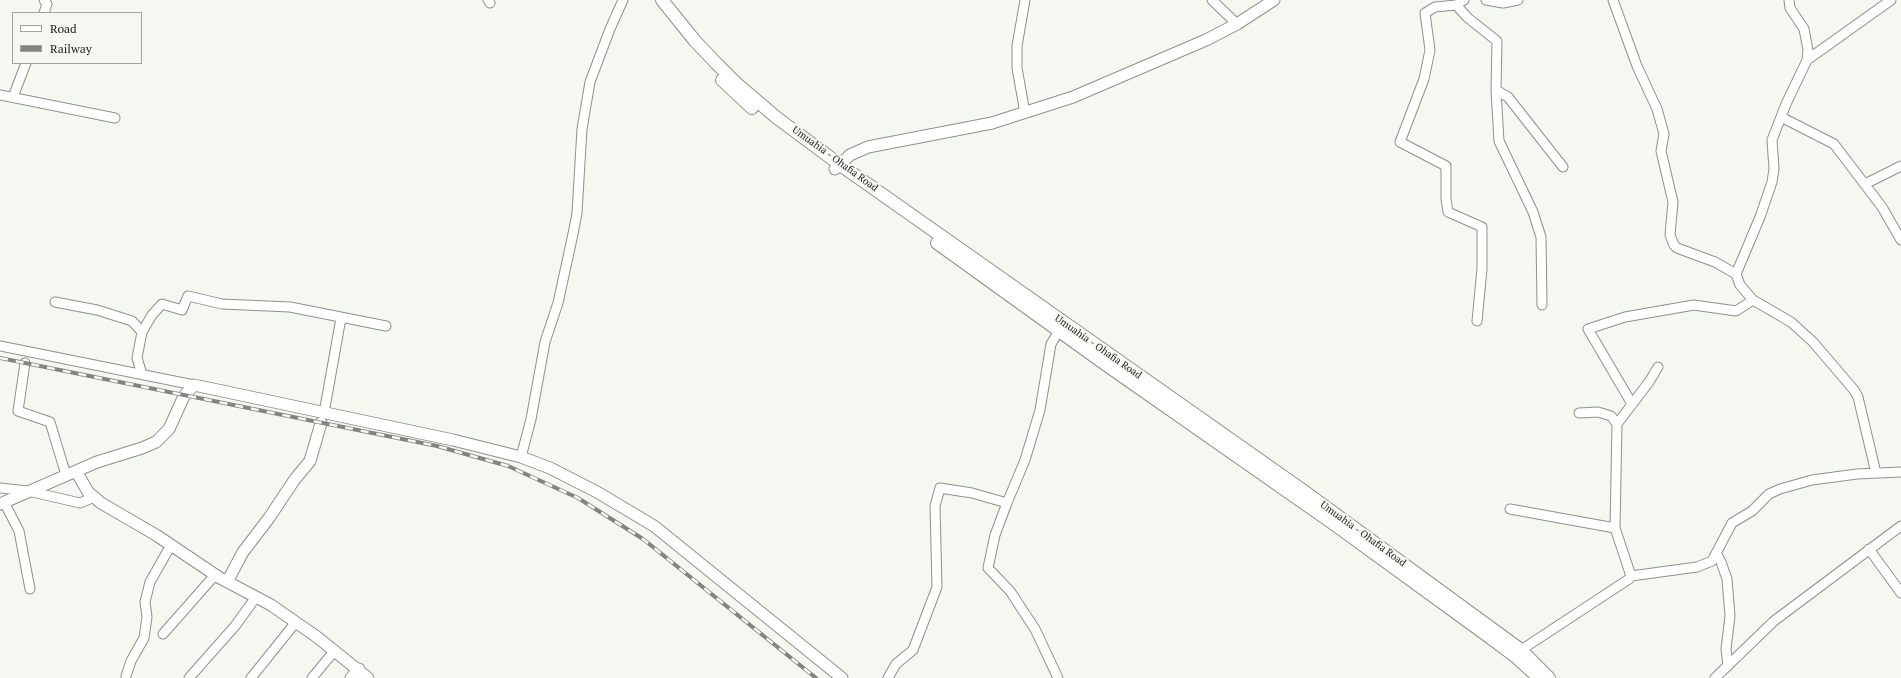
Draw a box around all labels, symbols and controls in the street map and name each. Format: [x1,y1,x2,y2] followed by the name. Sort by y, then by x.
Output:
[12,12,142,64] legend
[50,21,77,36] text: Road
[50,41,92,56] text: Railway
[790,124,880,194] street label: Umuahia - Ohafia Road
[1052,312,1144,382] street label: Umuahia - Ohafia Road
[1318,499,1408,569] street label: Umuahia - Ohafia Road

